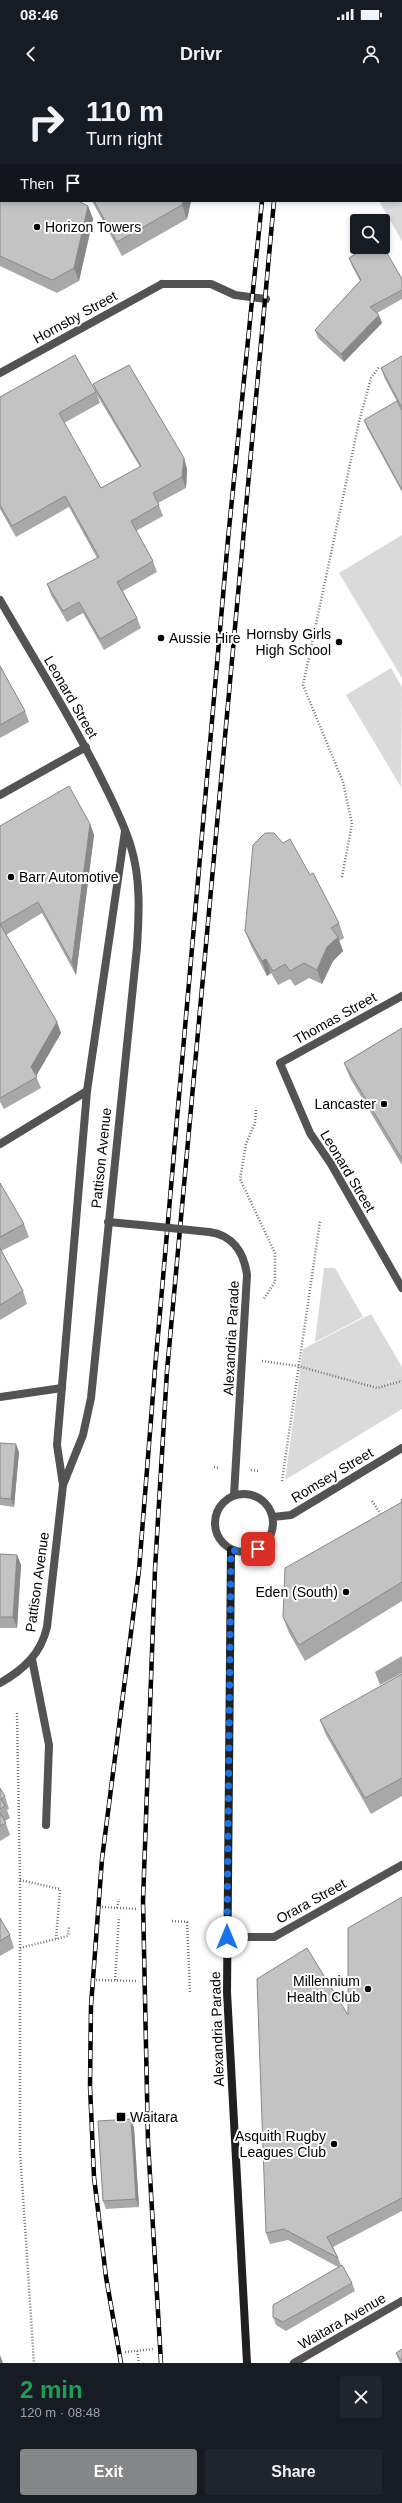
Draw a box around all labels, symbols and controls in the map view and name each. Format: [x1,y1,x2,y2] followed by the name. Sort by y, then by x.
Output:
[20,6,58,23] text: 08:46
[20,43,42,65] icon: back
[360,43,382,65] icon: person
[180,44,222,64] text: Drivr
[20,96,72,148] icon: right
[86,96,164,127] text: 110 m
[86,129,162,149] text: Turn right
[62,172,84,194] icon: arrive
[20,175,54,192] text: Then
[350,214,390,254] map controls
[350,214,390,254] button: search
[45,219,141,235] place label: Horizon Towers
[32,222,42,232] marker: Horizon Towers
[30,287,120,347] street label: Hornsby Street
[246,626,331,658] place label: Hornsby Girls High School
[169,630,241,646] place label: Aussie Hire
[156,633,166,643] marker: Aussie Hire
[334,637,344,647] marker: Hornsby Girls High School
[41,653,101,741] street label: Leonard Street
[19,869,119,885] place label: Barr Automotive
[6,872,16,882] marker: Barr Automotive
[291,989,379,1047] street label: Thomas Street
[315,1096,376,1112] place label: Lancaster
[379,1099,389,1109] marker: Lancaster
[88,1107,114,1209] street label: Pattison Avenue
[317,1127,379,1215] street label: Leonard Street
[220,1280,242,1396] street label: Alexandria Parade
[288,1444,376,1506] street label: Romsey Street
[22,1531,52,1633] street label: Pattison Avenue
[241,1532,275,1566] pin
[247,1538,269,1560] icon: arrive
[256,1584,338,1600] place label: Eden (South)
[341,1587,351,1597] marker: Eden (South)
[273,1875,349,1927] street label: Orara Street
[206,1916,248,1958] position arrow
[207,1971,227,2087] street label: Alexandria Parade
[287,1973,360,2005] place label: Millennium Health Club
[363,1984,373,1994] marker: Millennium Health Club
[130,2109,178,2125] place label: Waitara
[115,2111,127,2123] marker: Waitara
[235,2128,326,2160] place label: Asquith Rugby Leagues Club
[329,2139,339,2149] marker: Asquith Rugby Leagues Club
[296,2289,389,2352] street label: Waitara Avenue
[20,2376,83,2403] text: 2 min
[340,2376,382,2418] button: close
[20,2405,100,2420] text: 120 m · 08:48
[20,2449,197,2495] button: Exit
[205,2449,382,2495] button: Share

